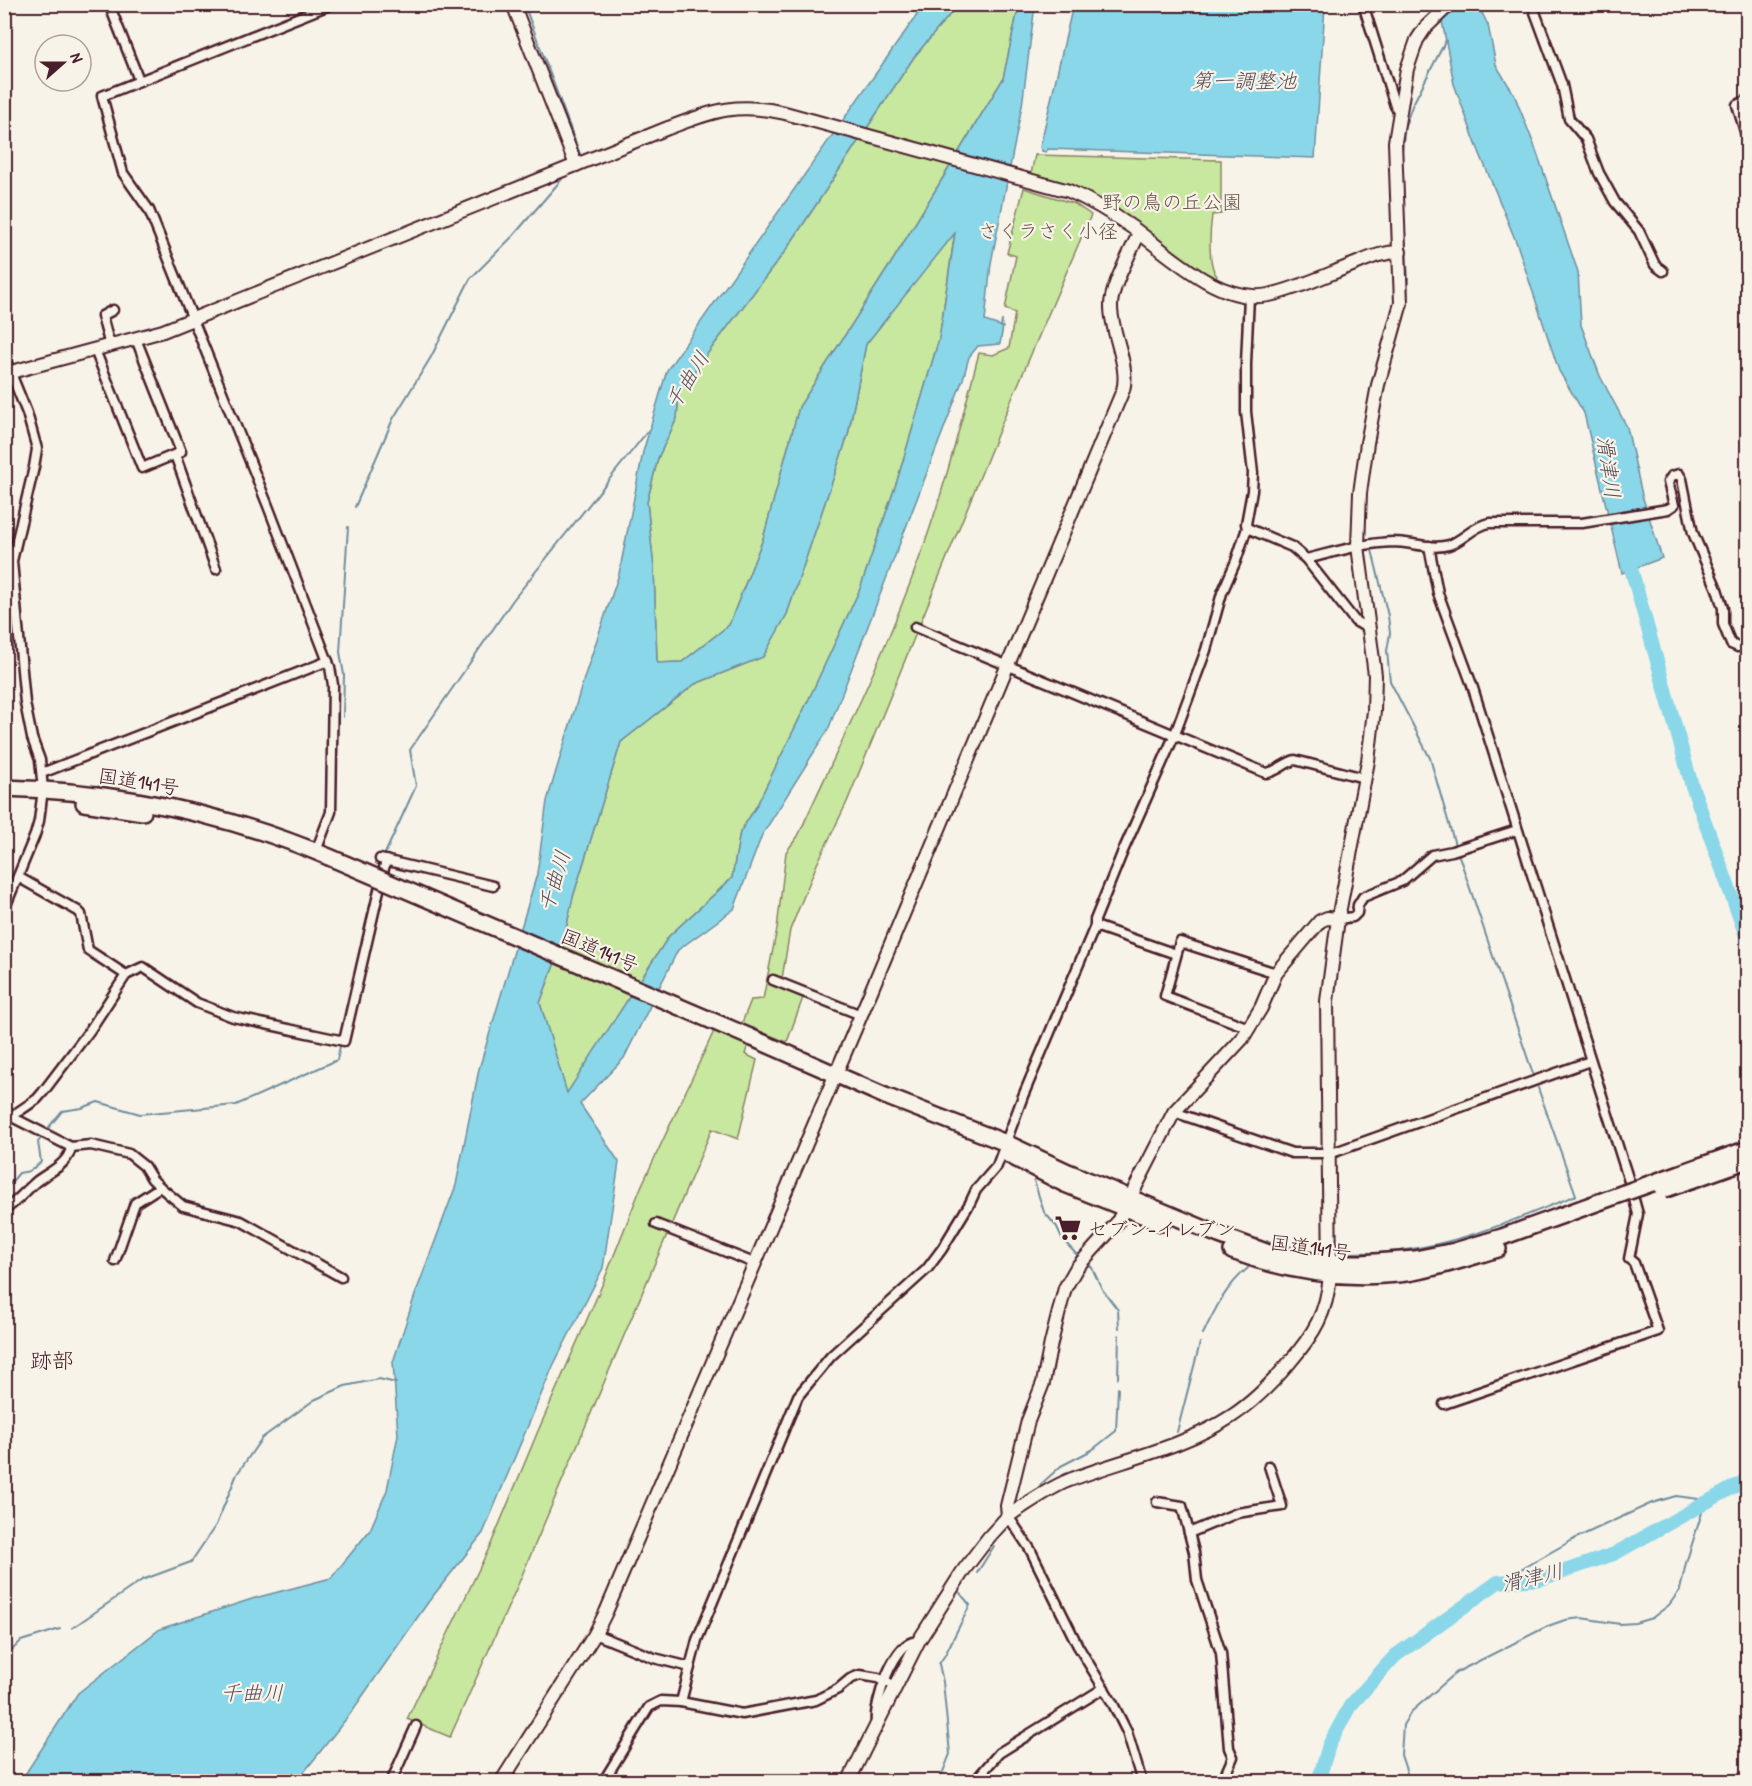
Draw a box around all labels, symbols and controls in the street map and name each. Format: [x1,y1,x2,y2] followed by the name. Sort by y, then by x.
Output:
[33,33,93,93] north arrow
[65,50,89,66] text: N
[1192,66,1297,95] water label: 第一調整池
[1102,188,1242,215] park label: 野の鳥の丘公園
[978,217,1118,244] park label: さくラさく小径
[658,346,716,414] water label: 千曲川
[1590,434,1628,500] water label: 滑津川
[96,761,182,801] street label: 国道141号
[531,847,577,915] water label: 千曲川
[557,922,643,978] street label: 国道141号
[1053,1213,1083,1243] supermarket icon: セブン-イレブン
[1088,1215,1236,1242] place label: セブン-イレブン
[1269,1228,1353,1266] street label: 国道141号
[30,1345,74,1375] district label: 跡部
[1498,1556,1566,1598] water label: 滑津川
[221,1678,284,1707] water label: 千曲川

